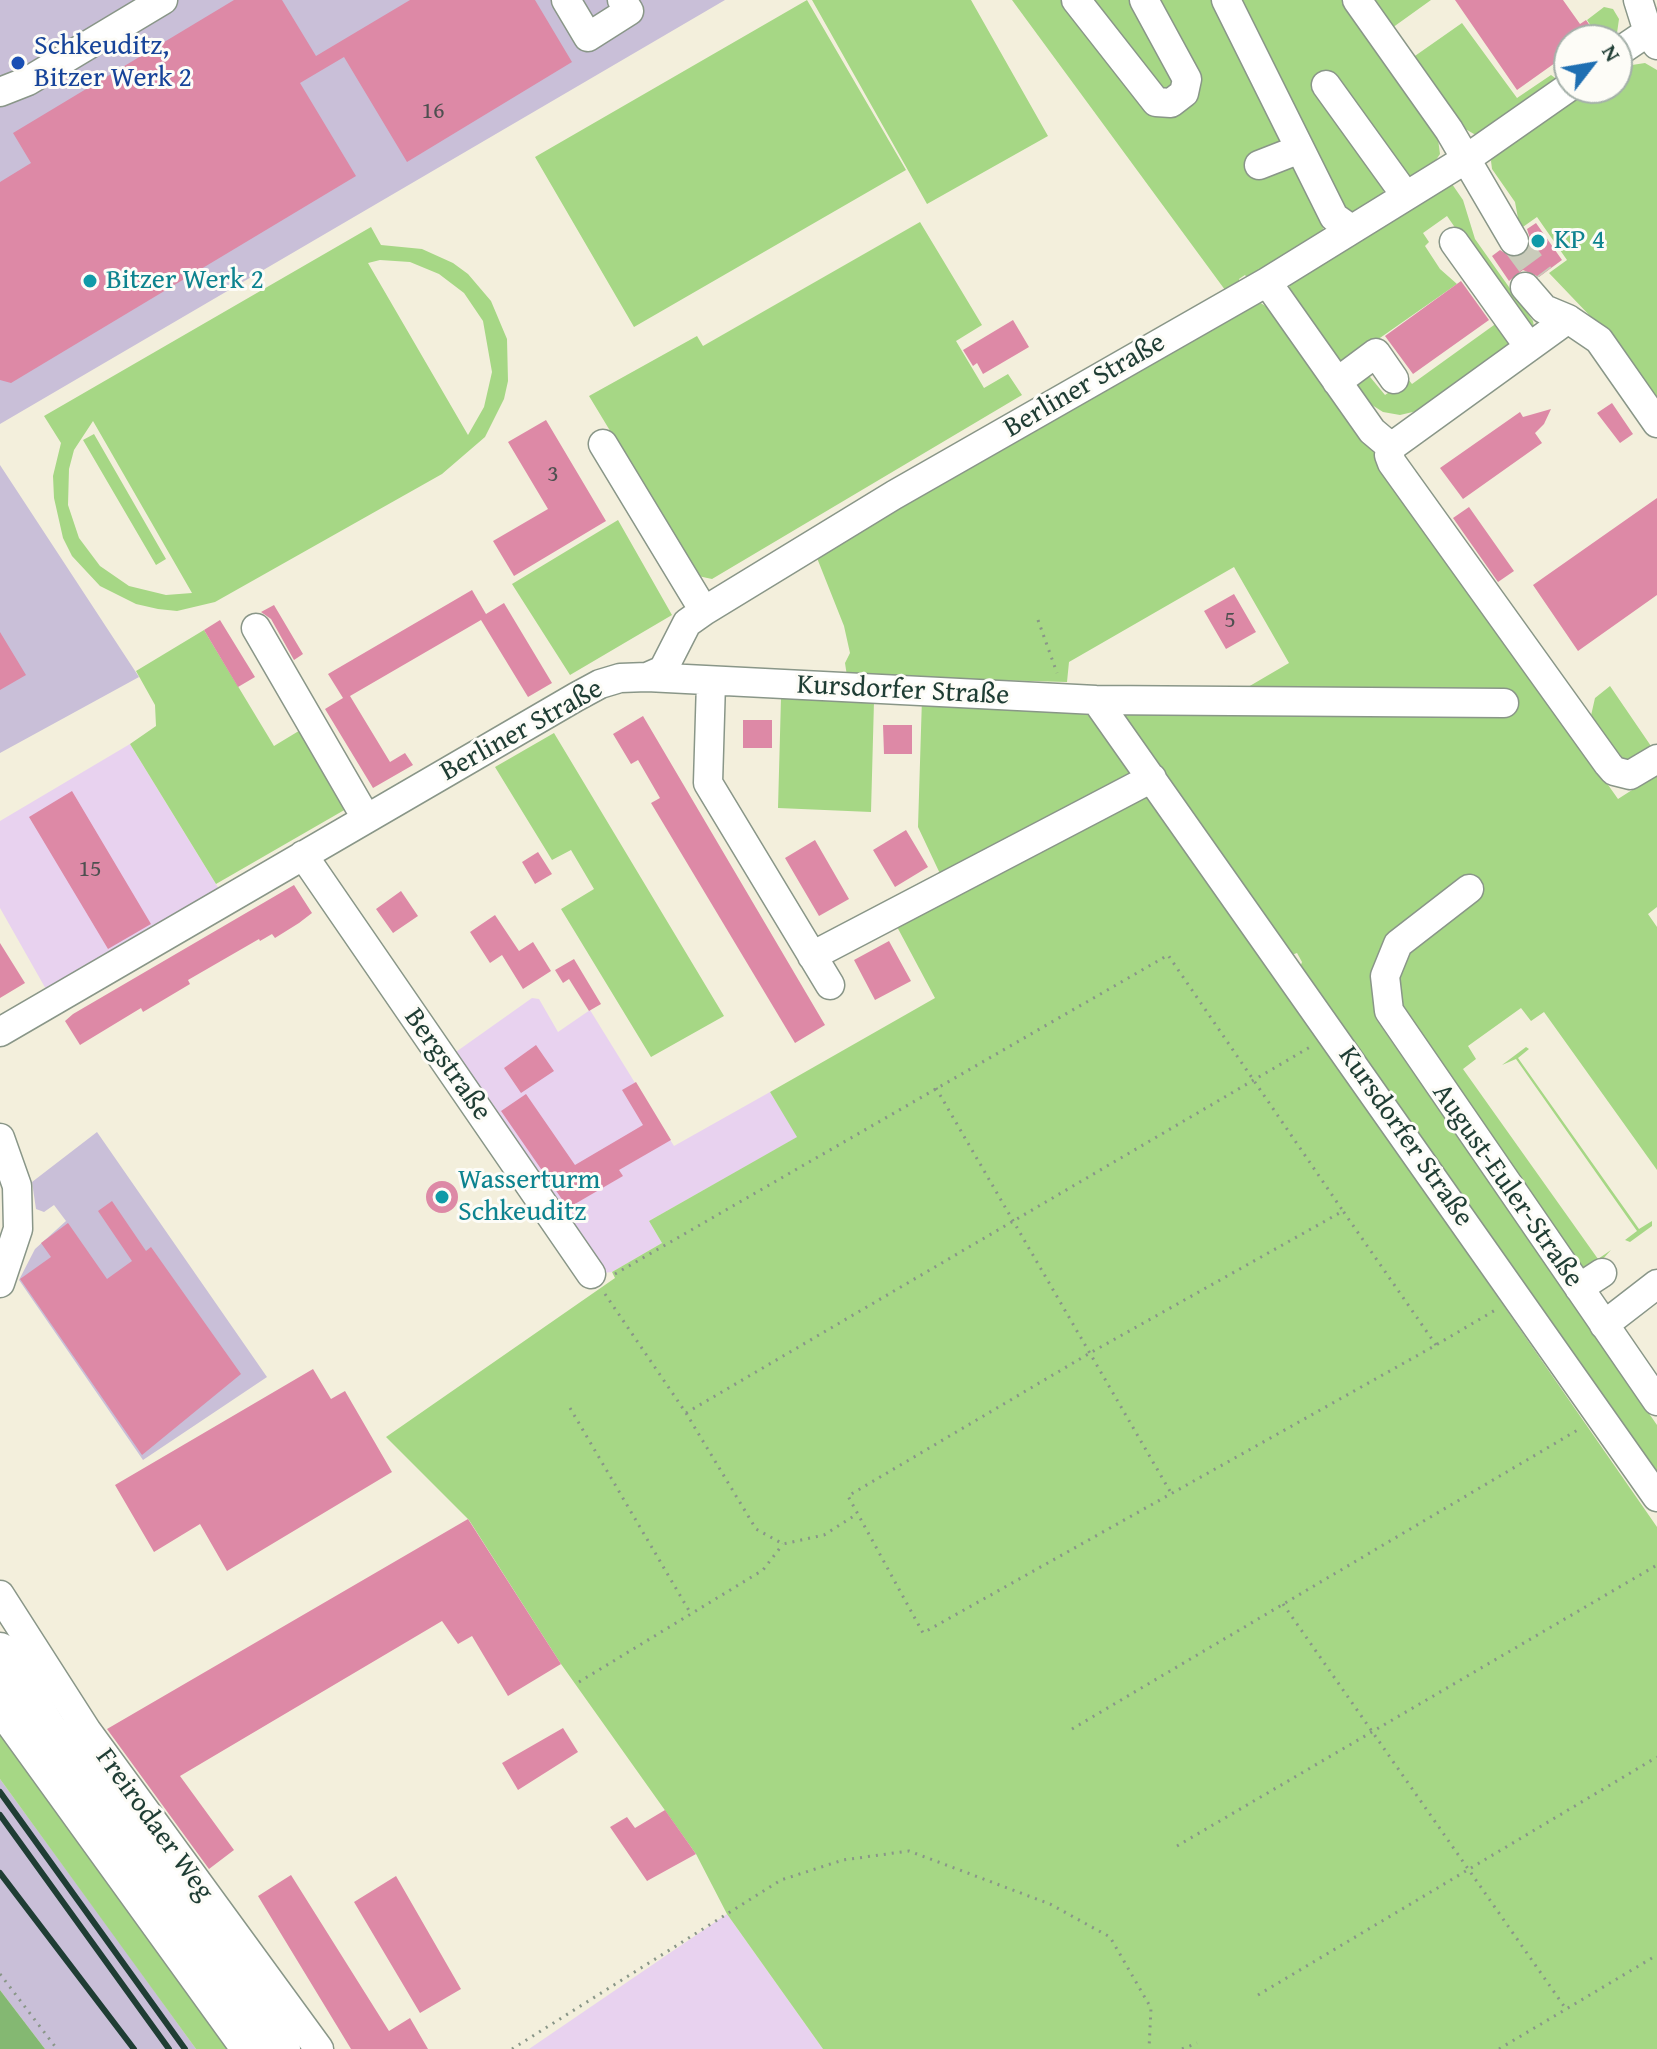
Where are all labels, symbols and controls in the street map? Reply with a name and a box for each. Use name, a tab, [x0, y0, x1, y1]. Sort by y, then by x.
north arrow	[1553, 24, 1633, 104]
place label: Schkeuditz, Bitzer Werk 2	[34, 30, 192, 96]
text: N	[1594, 38, 1629, 67]
marker: Schkeuditz, Bitzer Werk 2	[9, 54, 27, 72]
house number: 16	[421, 98, 445, 126]
place label: KP 4	[1554, 224, 1605, 258]
marker: KP 4	[1529, 232, 1547, 250]
place label: Bitzer Werk 2	[106, 264, 264, 298]
marker: Bitzer Werk 2	[81, 272, 99, 290]
street label: Berliner Straße	[998, 326, 1172, 446]
house number: 3	[547, 461, 559, 489]
house number: 5	[1224, 607, 1236, 635]
street label: Kursdorfer Straße	[796, 669, 1010, 713]
street label: Berliner Straße	[435, 673, 609, 789]
house number: 15	[78, 856, 102, 884]
street label: Bergstraße	[396, 1002, 498, 1128]
street label: Kursdorfer Straße	[1330, 1040, 1480, 1234]
street label: August-Euler-Straße	[1424, 1078, 1590, 1294]
place label: Wasserturm Schkeuditz	[458, 1164, 600, 1230]
marker: Wasserturm Schkeuditz	[433, 1188, 451, 1206]
street label: Freirodaer Weg	[88, 1742, 220, 1908]

